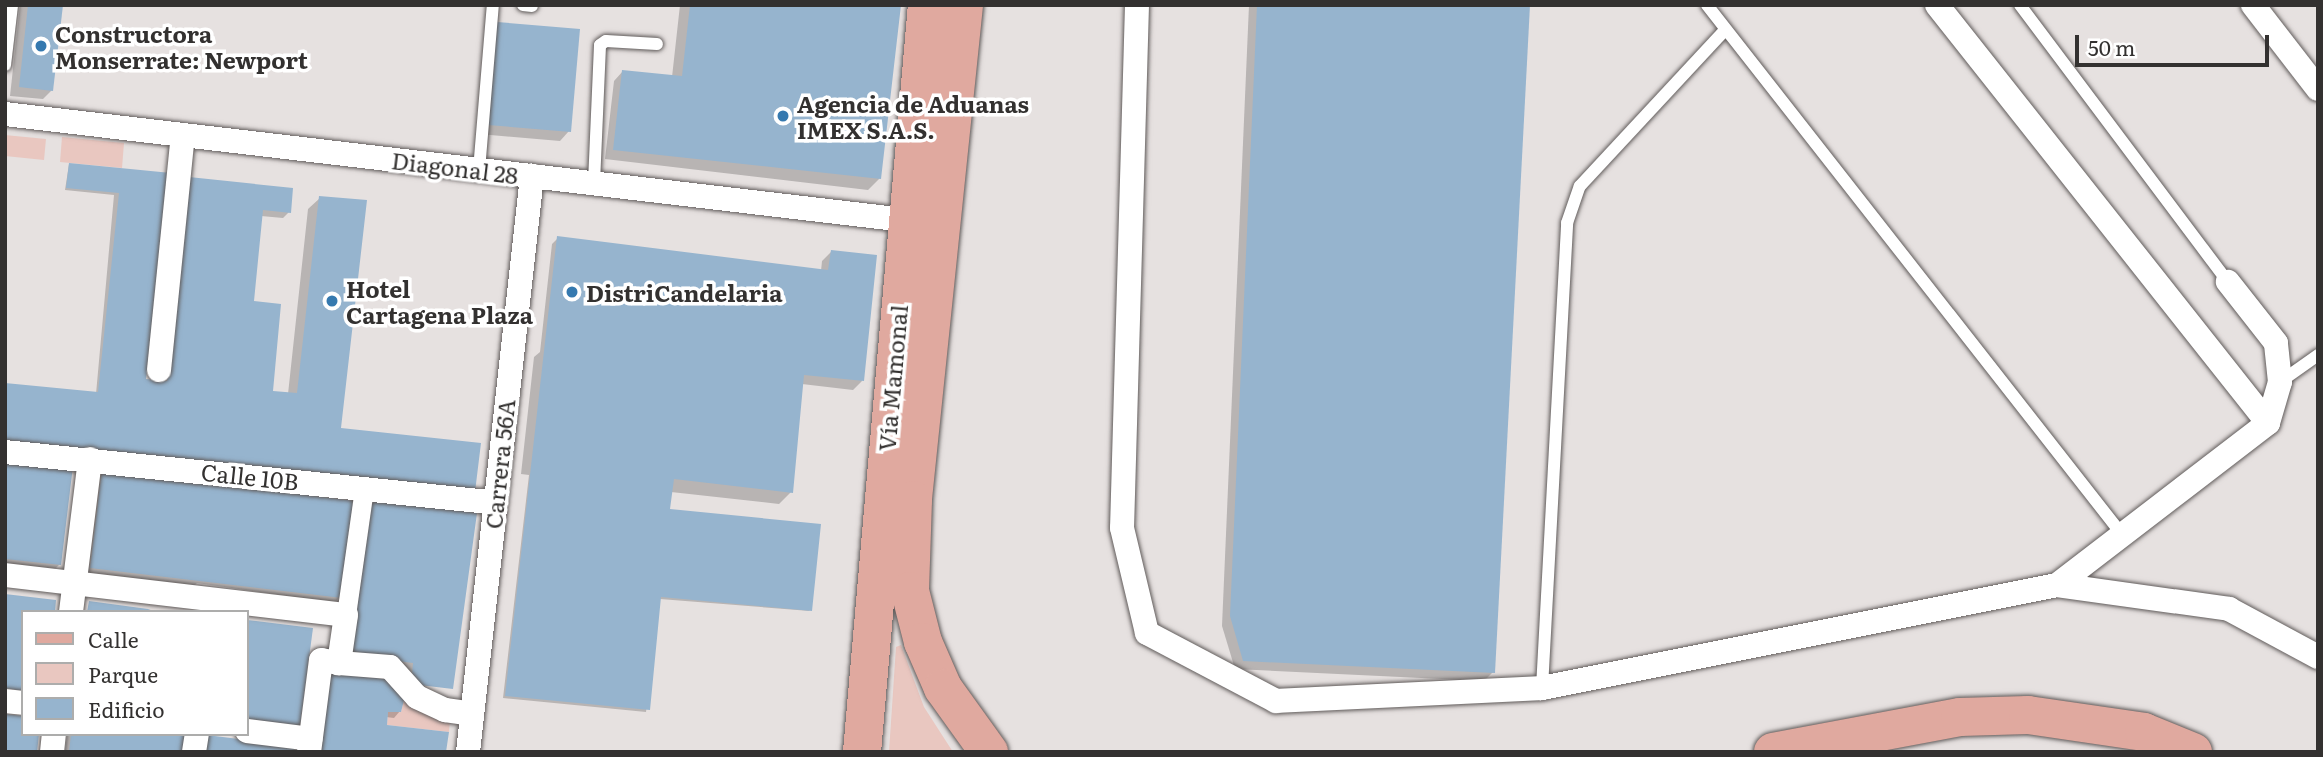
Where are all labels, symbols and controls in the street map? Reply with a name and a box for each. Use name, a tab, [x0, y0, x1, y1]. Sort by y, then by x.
place label: Constructora Monserrate: Newport	[55, 19, 308, 73]
scale bar	[2078, 21, 2272, 65]
text: 50 m	[2088, 31, 2135, 62]
marker: Constructora Monserrate: Newport	[33, 38, 49, 54]
place label: Agencia de Aduanas IMEX S.A.S.	[797, 89, 1029, 143]
marker: Agencia de Aduanas IMEX S.A.S.	[775, 108, 791, 124]
street label: Diagonal 28	[390, 146, 520, 188]
place label: Hotel Cartagena Plaza	[346, 274, 533, 328]
place label: DistriCandelaria	[586, 278, 783, 306]
marker: DistriCandelaria	[564, 284, 580, 300]
marker: Hotel Cartagena Plaza	[324, 293, 340, 309]
street label: Vía Mamonal	[872, 304, 912, 452]
street label: Carrera 56A	[478, 398, 520, 530]
street label: Calle 10B	[200, 457, 300, 495]
legend	[21, 610, 248, 736]
text: Calle	[88, 623, 139, 654]
text: Parque	[88, 658, 158, 689]
text: Edificio	[88, 693, 164, 724]

